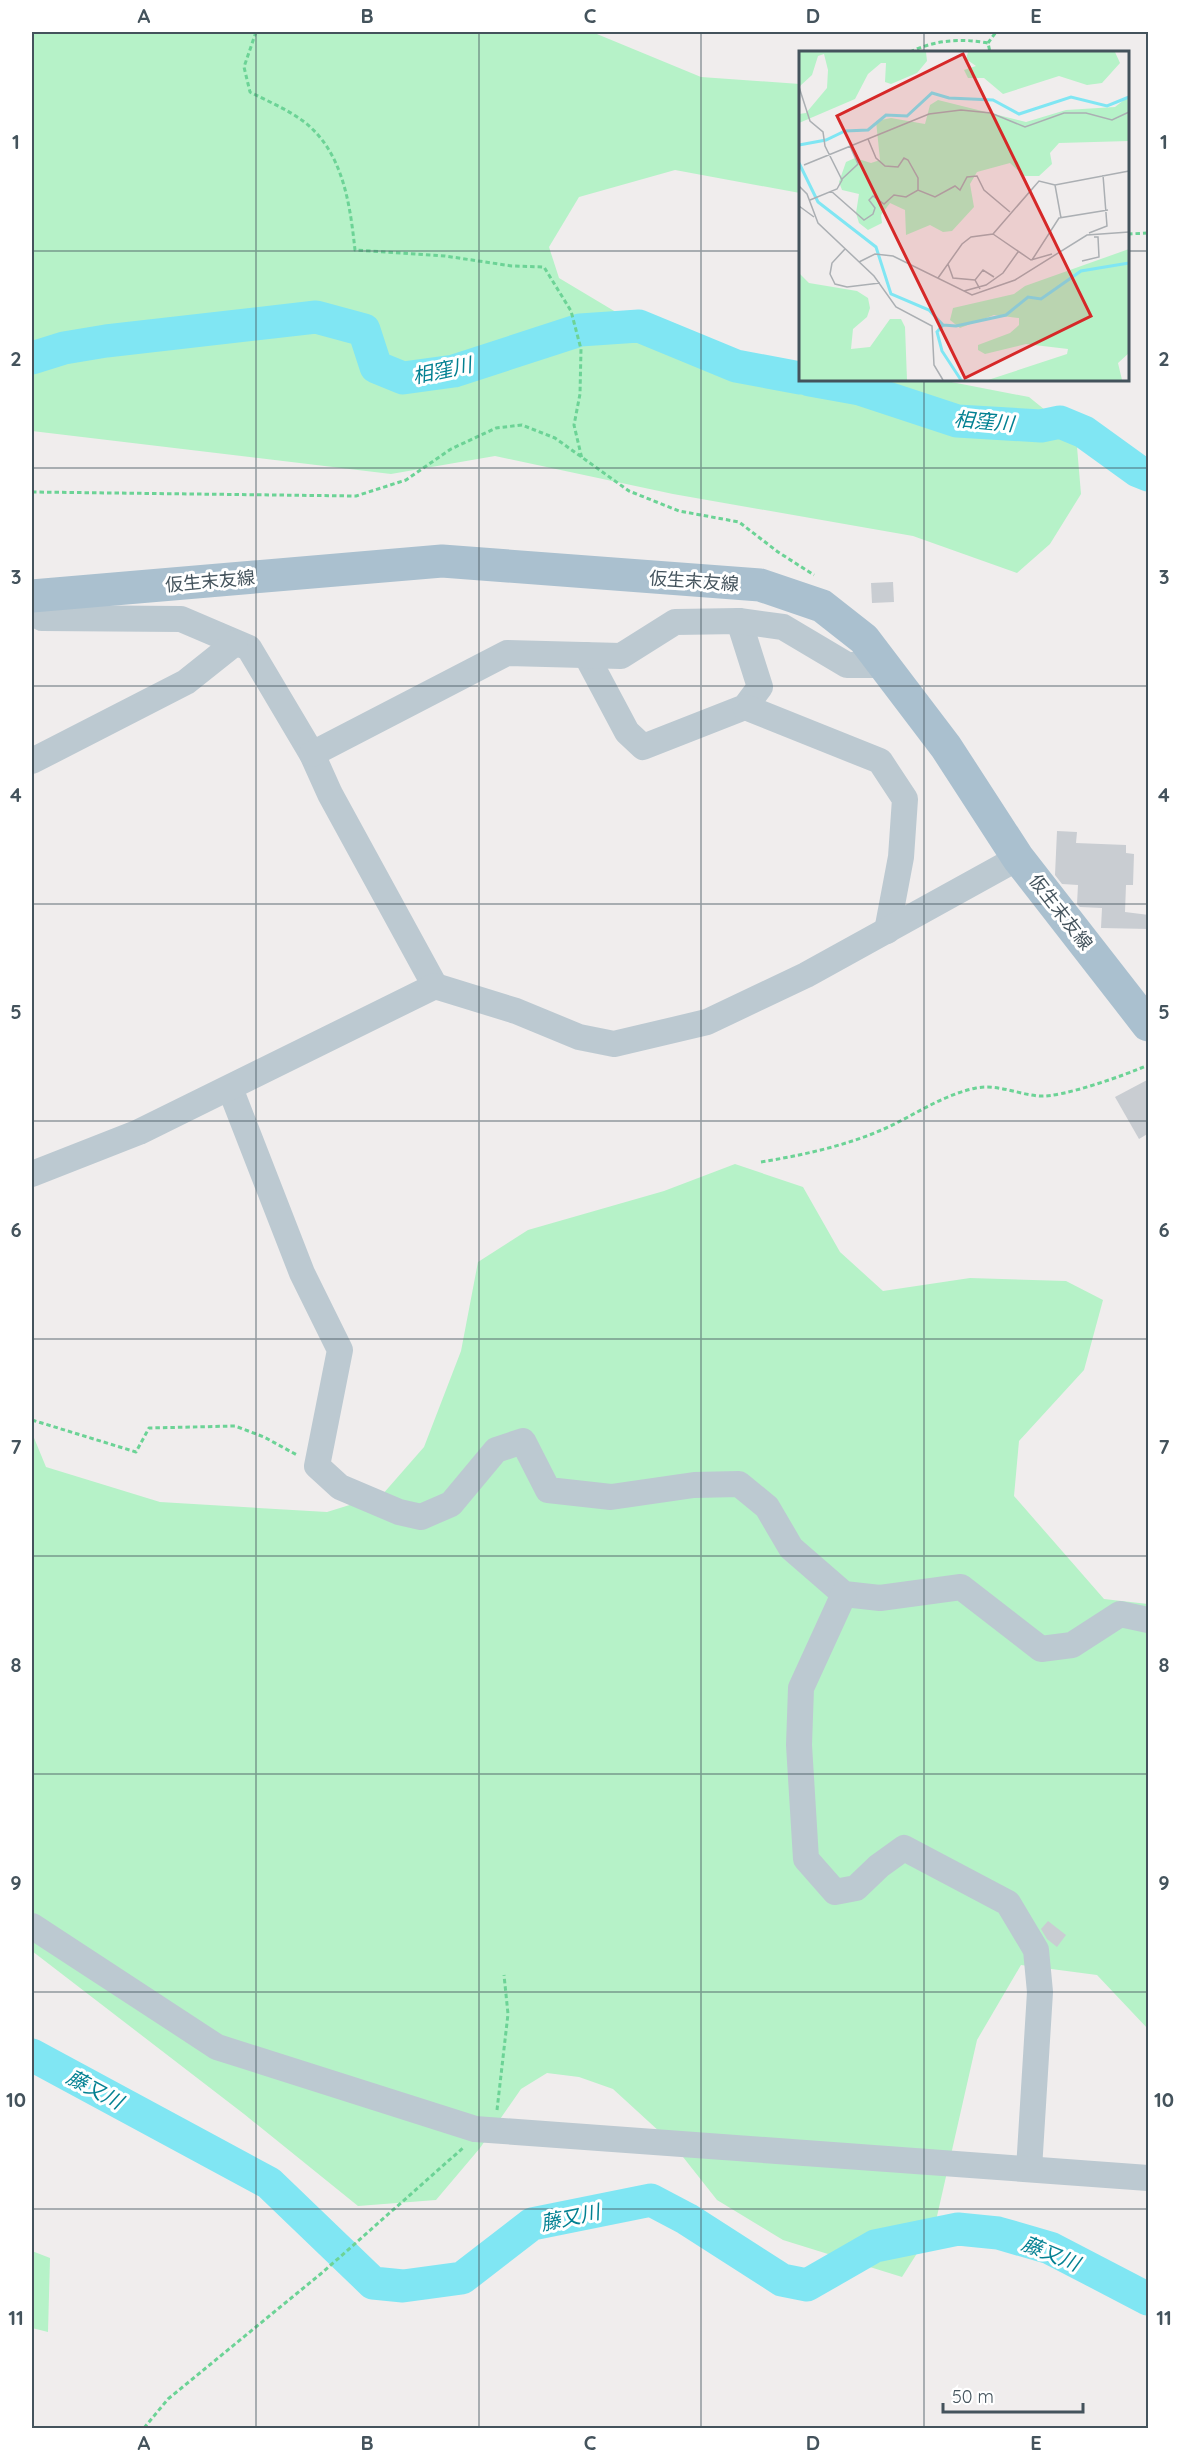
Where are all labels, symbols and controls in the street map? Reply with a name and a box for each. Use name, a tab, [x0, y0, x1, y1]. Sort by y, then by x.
text: A	[138, 3, 151, 28]
text: B	[360, 3, 374, 28]
text: C	[584, 3, 597, 28]
text: D	[806, 3, 820, 28]
text: E	[1030, 3, 1042, 28]
inset map	[799, 51, 1129, 381]
text: 1	[12, 129, 20, 154]
text: 1	[1160, 129, 1168, 154]
text: 2	[10, 346, 22, 371]
text: 2	[1158, 346, 1170, 371]
water label: 相窪川	[410, 351, 476, 388]
water label: 相窪川	[953, 406, 1017, 436]
text: 3	[11, 564, 21, 589]
text: 3	[1159, 564, 1169, 589]
street label: 仮生末友線	[164, 566, 256, 596]
street label: 仮生末友線	[648, 566, 740, 596]
text: 4	[10, 782, 22, 807]
text: 4	[1158, 782, 1170, 807]
street label: 仮生末友線	[1024, 869, 1098, 955]
text: 5	[10, 999, 22, 1024]
text: 5	[1158, 999, 1170, 1024]
text: 6	[10, 1217, 22, 1242]
text: 6	[1158, 1217, 1170, 1242]
text: 7	[11, 1434, 22, 1459]
text: 7	[1159, 1434, 1170, 1459]
text: 8	[11, 1652, 22, 1677]
text: 8	[1159, 1652, 1170, 1677]
text: 9	[10, 1870, 22, 1895]
text: 9	[1158, 1870, 1170, 1895]
water label: 藤又川	[63, 2064, 129, 2115]
text: 10	[6, 2087, 26, 2112]
text: 10	[1154, 2087, 1174, 2112]
water label: 藤又川	[538, 2198, 604, 2235]
water label: 藤又川	[1019, 2230, 1085, 2277]
text: 11	[8, 2305, 24, 2330]
text: 11	[1156, 2305, 1172, 2330]
scale bar	[943, 2376, 1082, 2414]
text: 50 m	[952, 2385, 994, 2408]
text: A	[138, 2430, 151, 2455]
text: B	[360, 2430, 374, 2455]
text: C	[584, 2430, 597, 2455]
text: D	[806, 2430, 820, 2455]
text: E	[1030, 2430, 1042, 2455]

